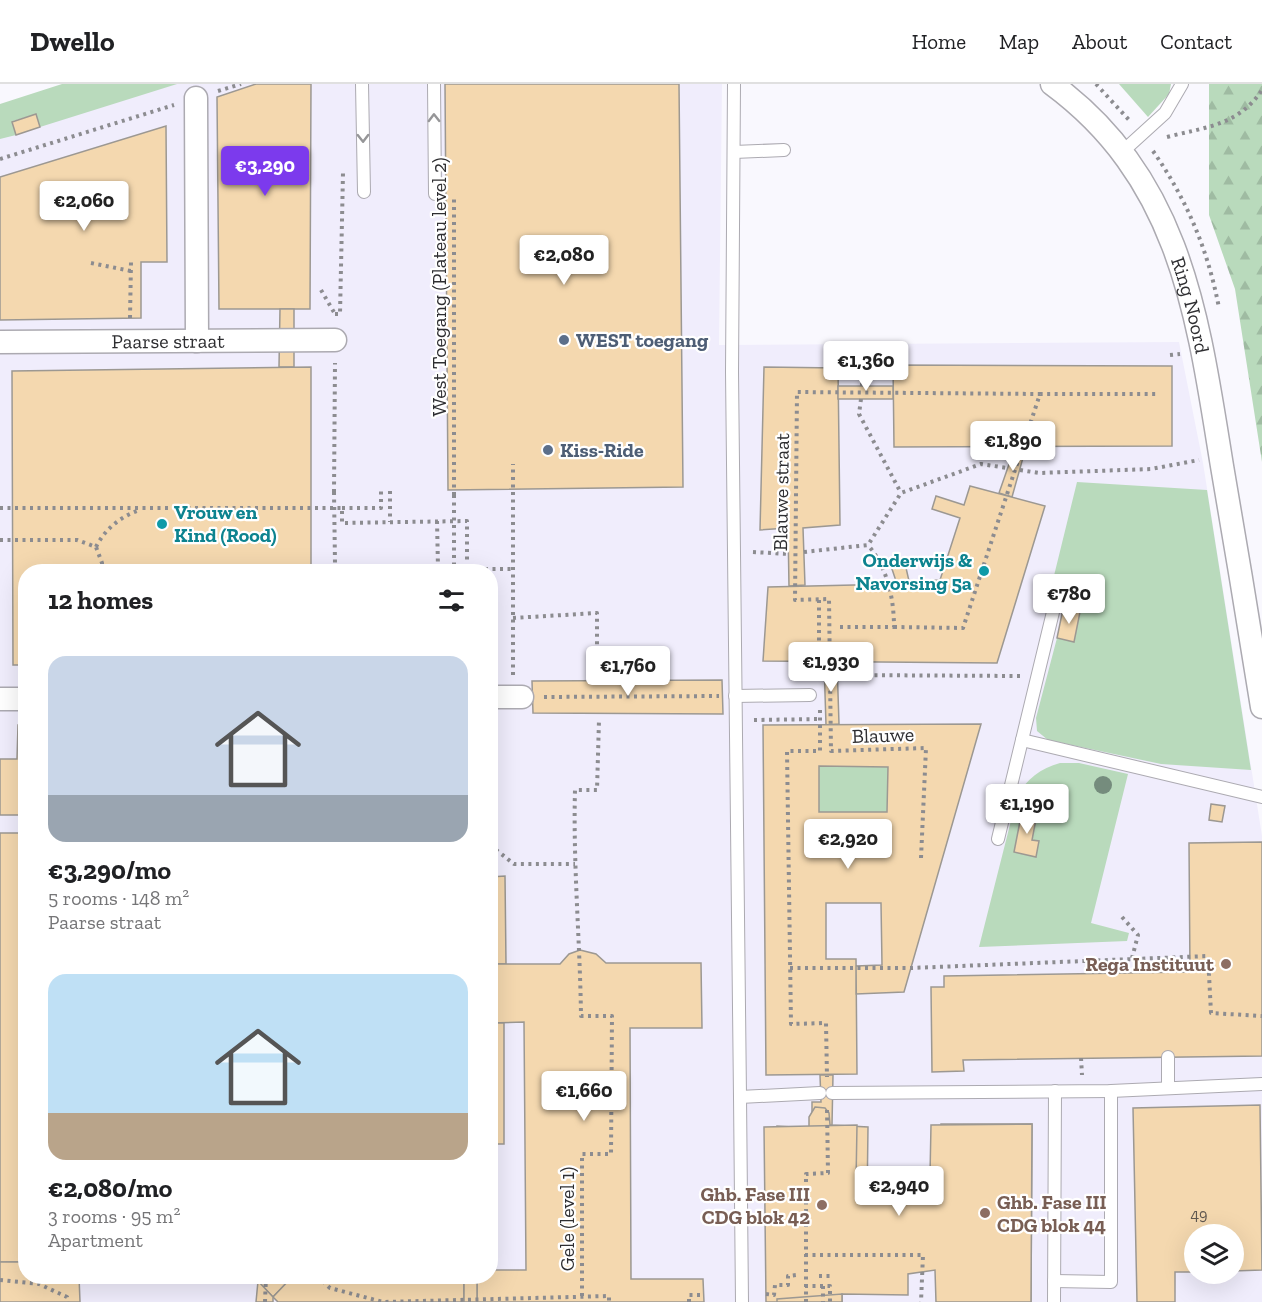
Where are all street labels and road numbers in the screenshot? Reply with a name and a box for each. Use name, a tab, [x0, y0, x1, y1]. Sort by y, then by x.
street label: West Toegang (Plateau level 2)	[427, 158, 451, 416]
street label: Ring Noord	[1166, 254, 1215, 356]
street label: Paarse straat	[111, 329, 225, 353]
street label: Blauwe straat	[768, 432, 794, 551]
street label: Blauwe	[851, 722, 915, 748]
street label: Gele (level 1)	[555, 1167, 579, 1271]

